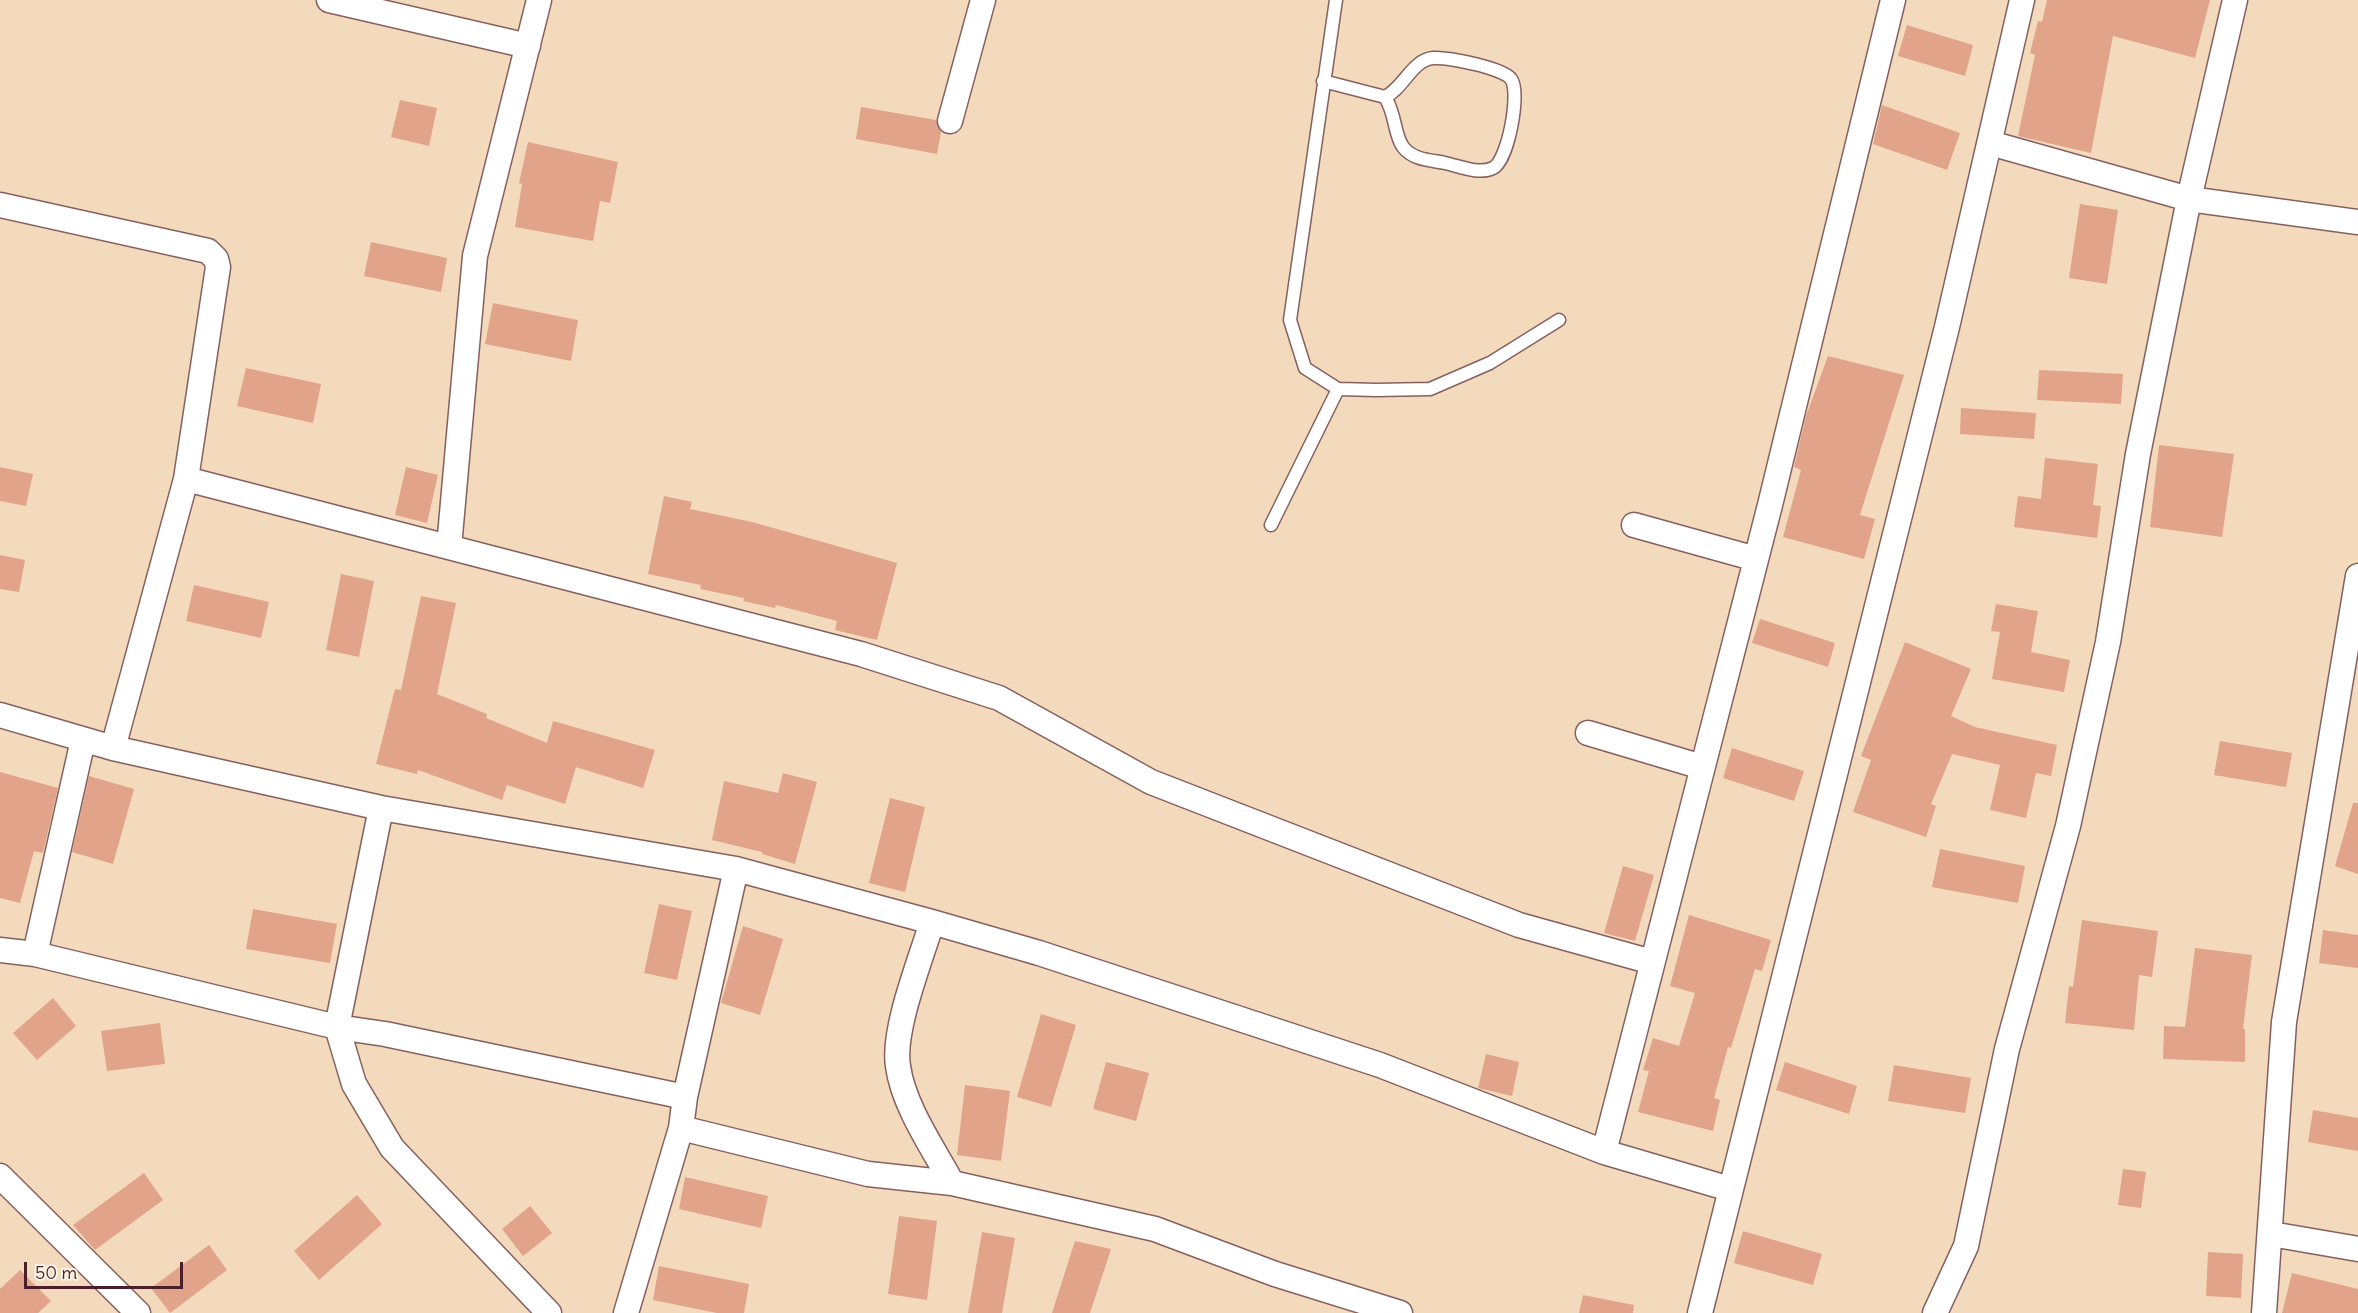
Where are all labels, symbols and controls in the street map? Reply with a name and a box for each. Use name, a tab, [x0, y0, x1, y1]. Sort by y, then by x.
scale bar	[27, 1250, 186, 1288]
text: 50 m	[35, 1261, 77, 1284]

